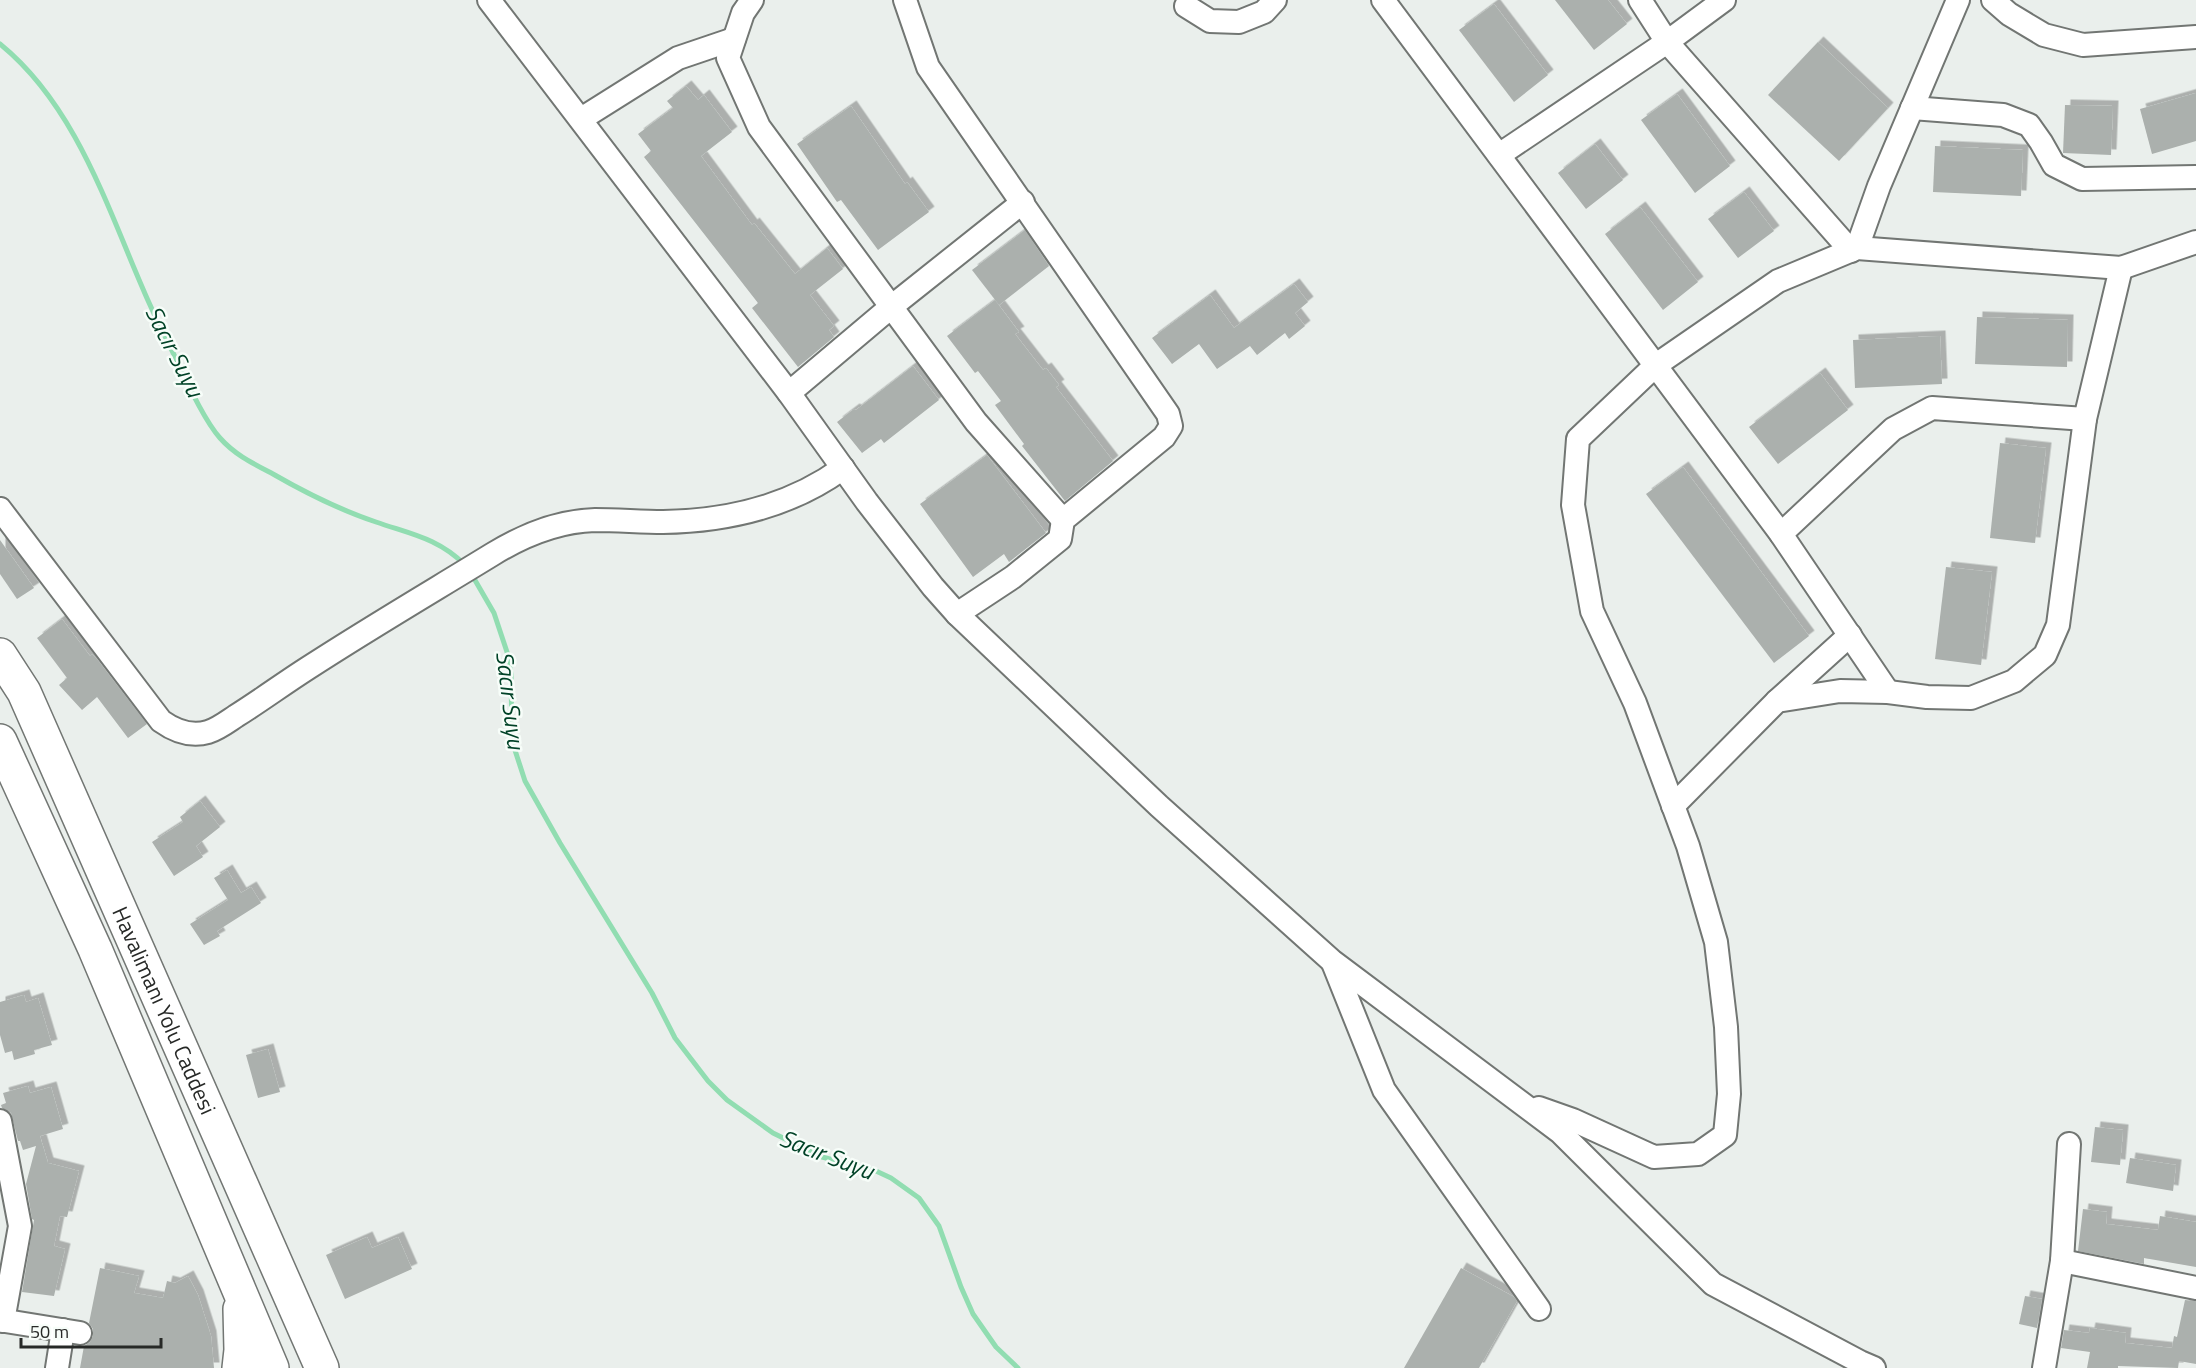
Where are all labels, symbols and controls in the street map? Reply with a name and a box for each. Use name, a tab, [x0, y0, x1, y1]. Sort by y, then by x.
water label: Sacır Suyu	[137, 299, 214, 405]
water label: Sacır Suyu	[487, 649, 535, 753]
street label: Havalimanı Yolu Caddesi	[104, 901, 225, 1120]
water label: Sacır Suyu	[775, 1120, 881, 1189]
scale bar	[21, 1311, 160, 1349]
text: 50 m	[30, 1318, 69, 1345]

